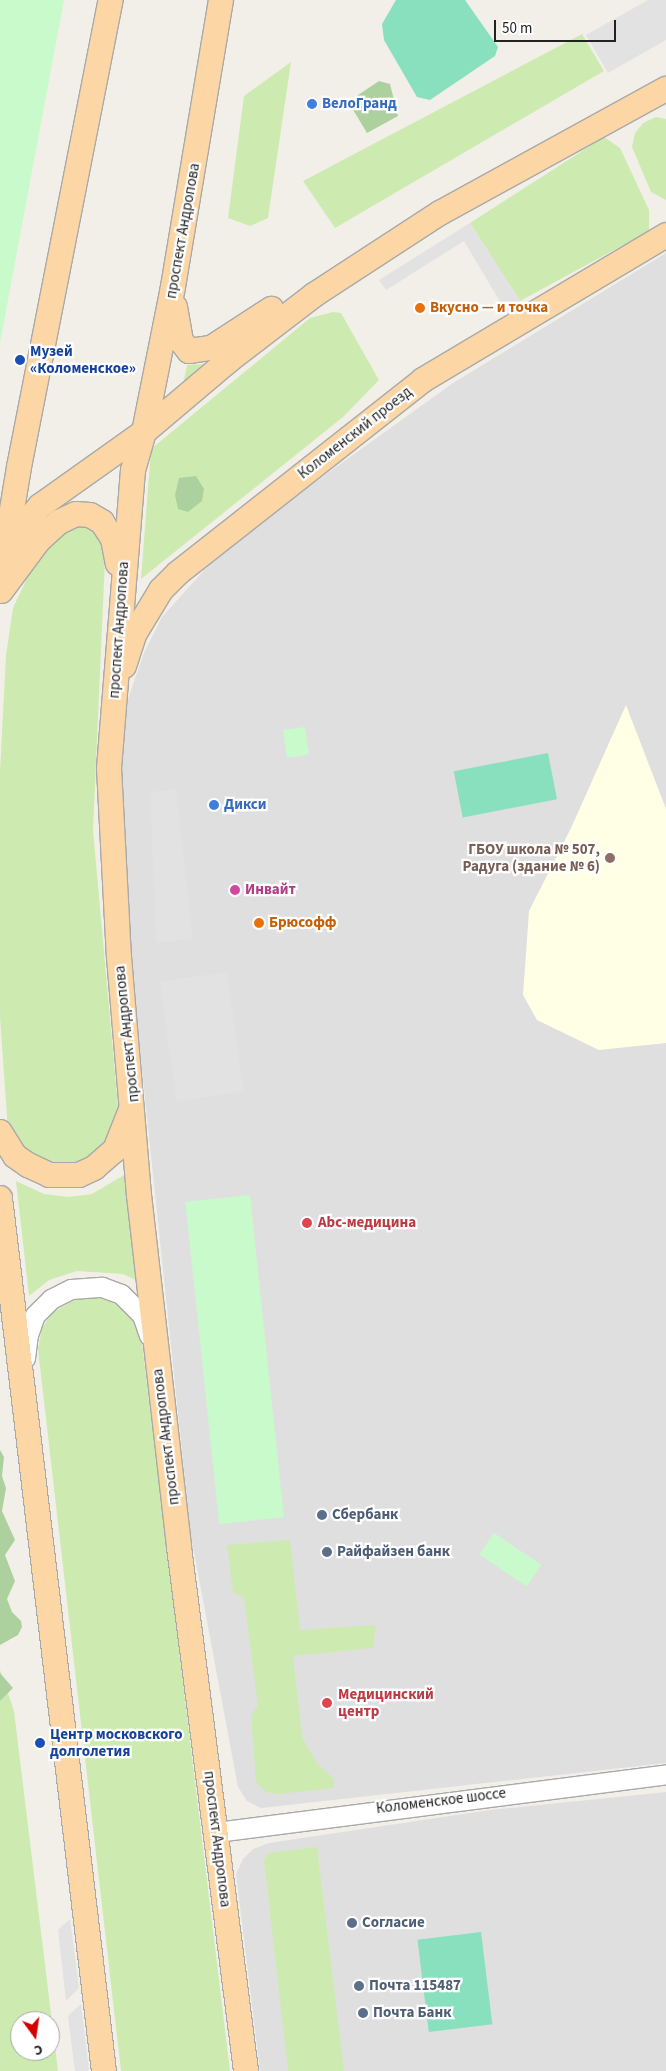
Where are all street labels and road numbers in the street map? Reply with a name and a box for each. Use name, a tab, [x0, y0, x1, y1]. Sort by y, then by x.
street label: проспект Андропова	[162, 162, 204, 300]
street label: Коломенский проезд	[295, 383, 415, 483]
street label: проспект Андропова	[105, 561, 133, 699]
street label: проспект Андропова	[111, 965, 143, 1103]
street label: проспект Андропова	[149, 1368, 183, 1506]
street label: проспект Андропова	[200, 1770, 234, 1908]
street label: Коломенское шоссе	[375, 1784, 507, 1818]

